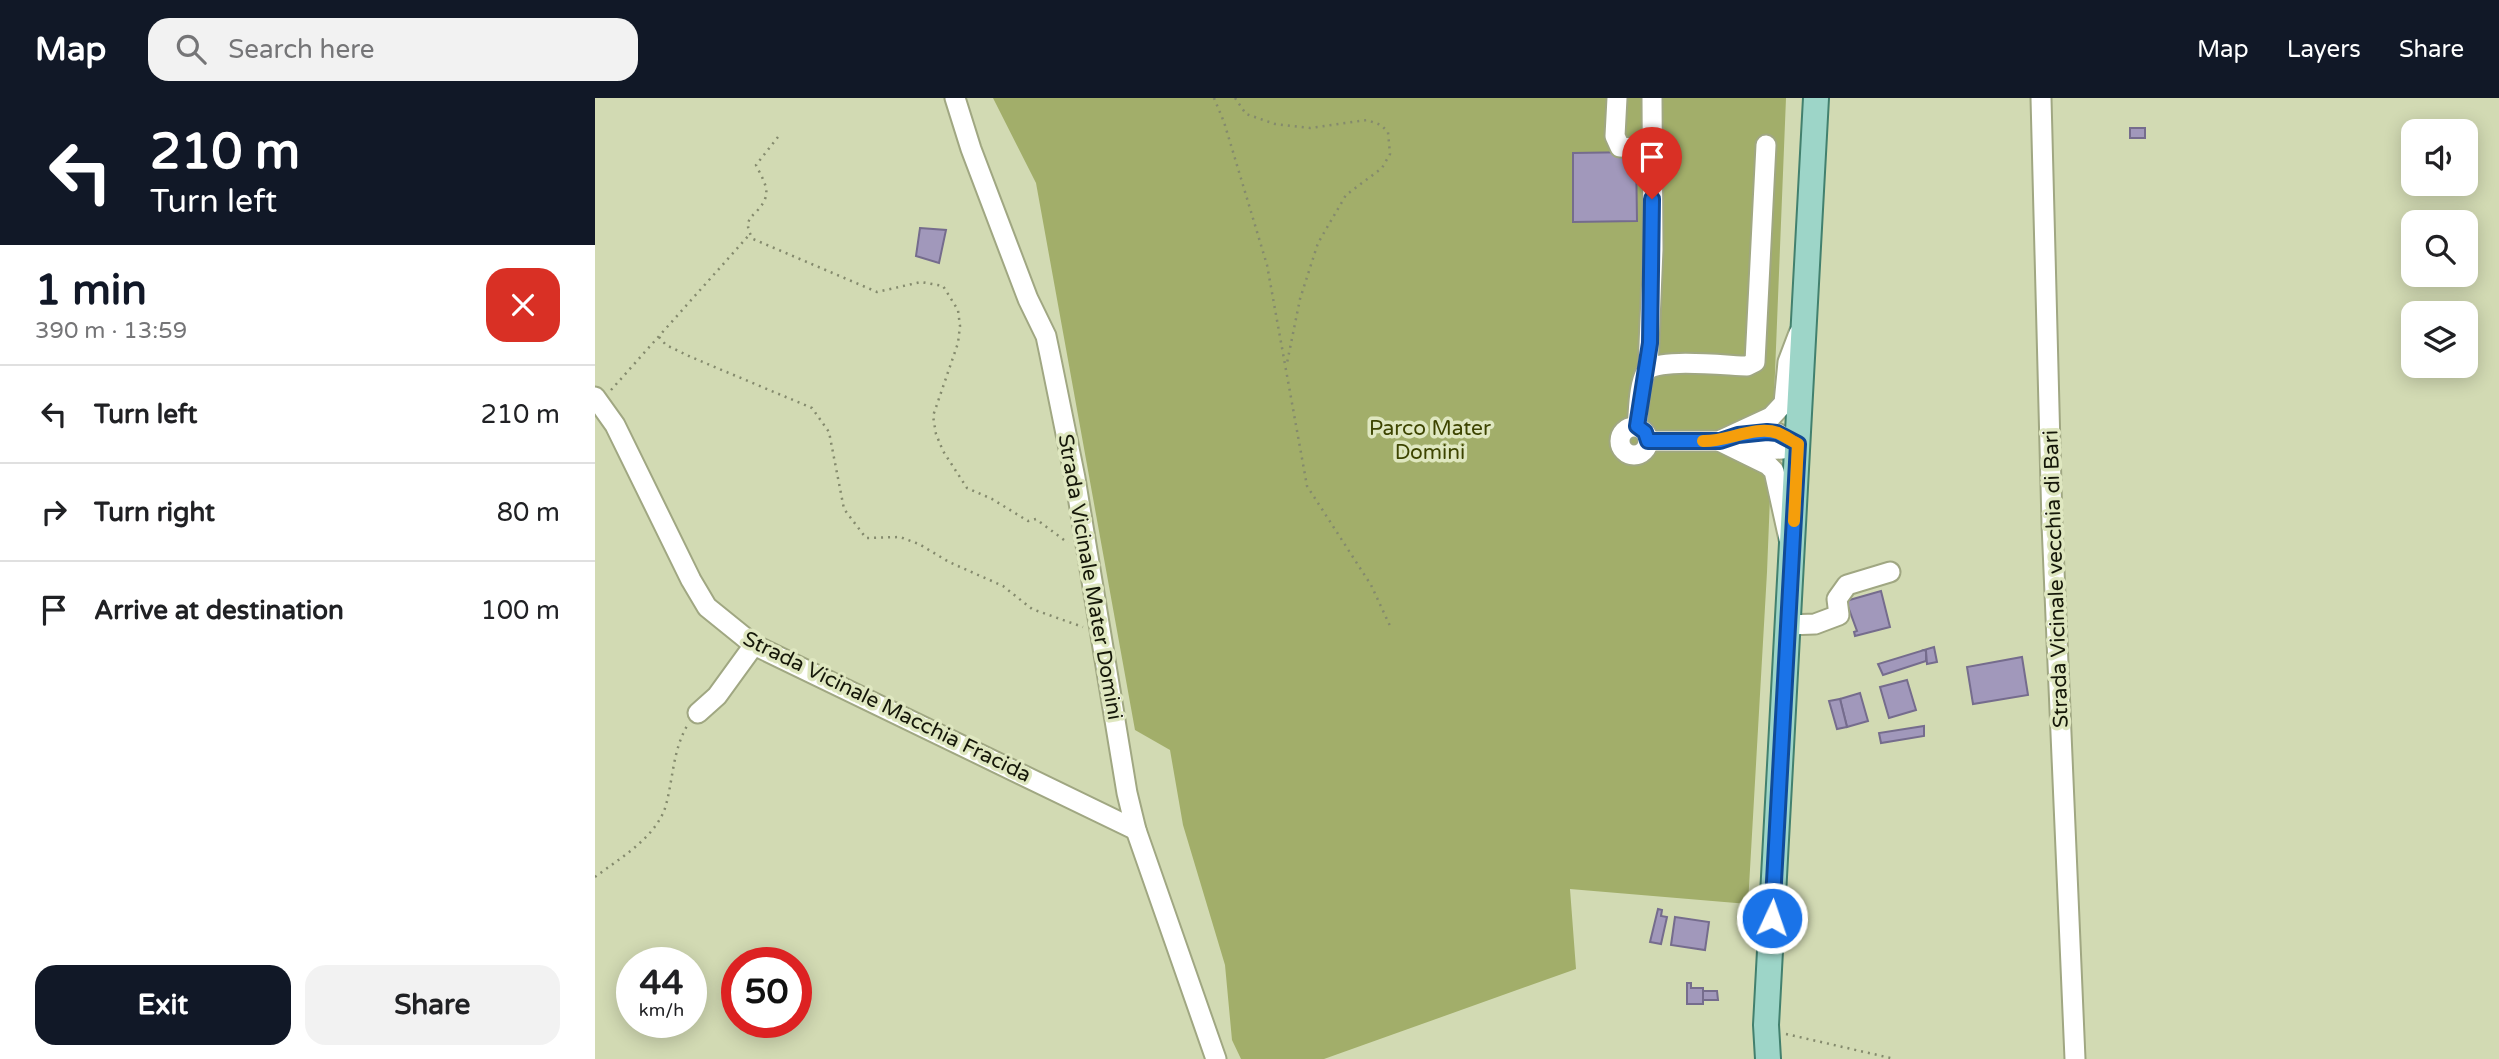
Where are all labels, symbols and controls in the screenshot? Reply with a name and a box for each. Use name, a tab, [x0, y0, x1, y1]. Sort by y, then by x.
search box	[148, 18, 638, 81]
text: Map	[35, 30, 106, 69]
icon: search	[172, 30, 210, 68]
text: Search here	[228, 34, 374, 65]
text: Map	[2197, 35, 2249, 64]
text: Layers	[2287, 35, 2361, 64]
text: Share	[2399, 35, 2464, 64]
map controls	[2401, 119, 2478, 378]
button: sound	[2401, 119, 2478, 196]
text: 210 m	[150, 123, 300, 182]
icon: left	[35, 126, 126, 217]
pin	[1622, 127, 1682, 199]
icon: arrive	[1633, 138, 1671, 176]
text: Turn left	[150, 183, 277, 221]
button: search	[2401, 210, 2478, 287]
text: 1 min	[35, 265, 147, 316]
button: close	[486, 268, 560, 342]
button: layers	[2401, 301, 2478, 378]
text: 390 m · 13:59	[35, 317, 187, 345]
icon: left	[35, 395, 73, 433]
text: Turn left	[94, 399, 197, 430]
text: 210 m	[480, 399, 560, 430]
park label: Parco Mater Domini	[1369, 416, 1491, 465]
street label: Strada Vicinale vecchia di Bari	[2038, 430, 2074, 728]
street label: Strada Vicinale Mater Domini	[1053, 432, 1127, 722]
icon: right	[35, 493, 73, 531]
text: Turn right	[94, 497, 215, 528]
text: 80 m	[497, 497, 560, 528]
icon: arrive	[35, 591, 73, 629]
text: Arrive at destination	[94, 595, 344, 626]
text: 100 m	[480, 595, 560, 626]
street label: Strada Vicinale Macchia Fracida	[739, 626, 1035, 788]
position arrow	[1735, 881, 1809, 955]
speed limit sign: 50	[721, 947, 812, 1038]
text: 44	[640, 962, 683, 1004]
button: Exit	[35, 965, 291, 1045]
button: Share	[305, 965, 560, 1045]
text: km/h	[639, 999, 684, 1021]

